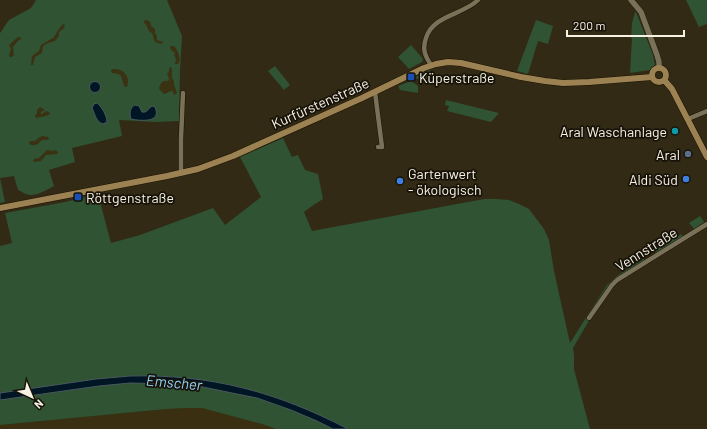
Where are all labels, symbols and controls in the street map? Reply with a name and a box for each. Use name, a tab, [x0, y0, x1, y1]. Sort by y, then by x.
scale bar	[567, 12, 684, 38]
text: 200 m	[573, 18, 605, 32]
place label: Küperstraße	[419, 69, 495, 86]
marker: Küperstraße	[406, 72, 416, 82]
street label: Kurfürstenstraße	[269, 74, 371, 132]
place label: Aral Waschanlage	[560, 123, 667, 140]
marker: Aral Waschanlage	[670, 126, 680, 136]
place label: Aral	[656, 146, 680, 163]
marker: Aral	[683, 149, 693, 159]
place label: Gartenwert - ökologisch	[408, 165, 482, 198]
place label: Aldi Süd	[629, 171, 678, 188]
marker: Aldi Süd	[681, 174, 691, 184]
marker: Gartenwert - ökologisch	[395, 176, 405, 186]
place label: Röttgenstraße	[86, 189, 174, 206]
marker: Röttgenstraße	[73, 192, 83, 202]
street label: Vennstraße	[612, 223, 680, 275]
water label: Emscher	[145, 371, 203, 393]
north arrow	[12, 377, 52, 417]
text: N	[32, 397, 46, 412]

